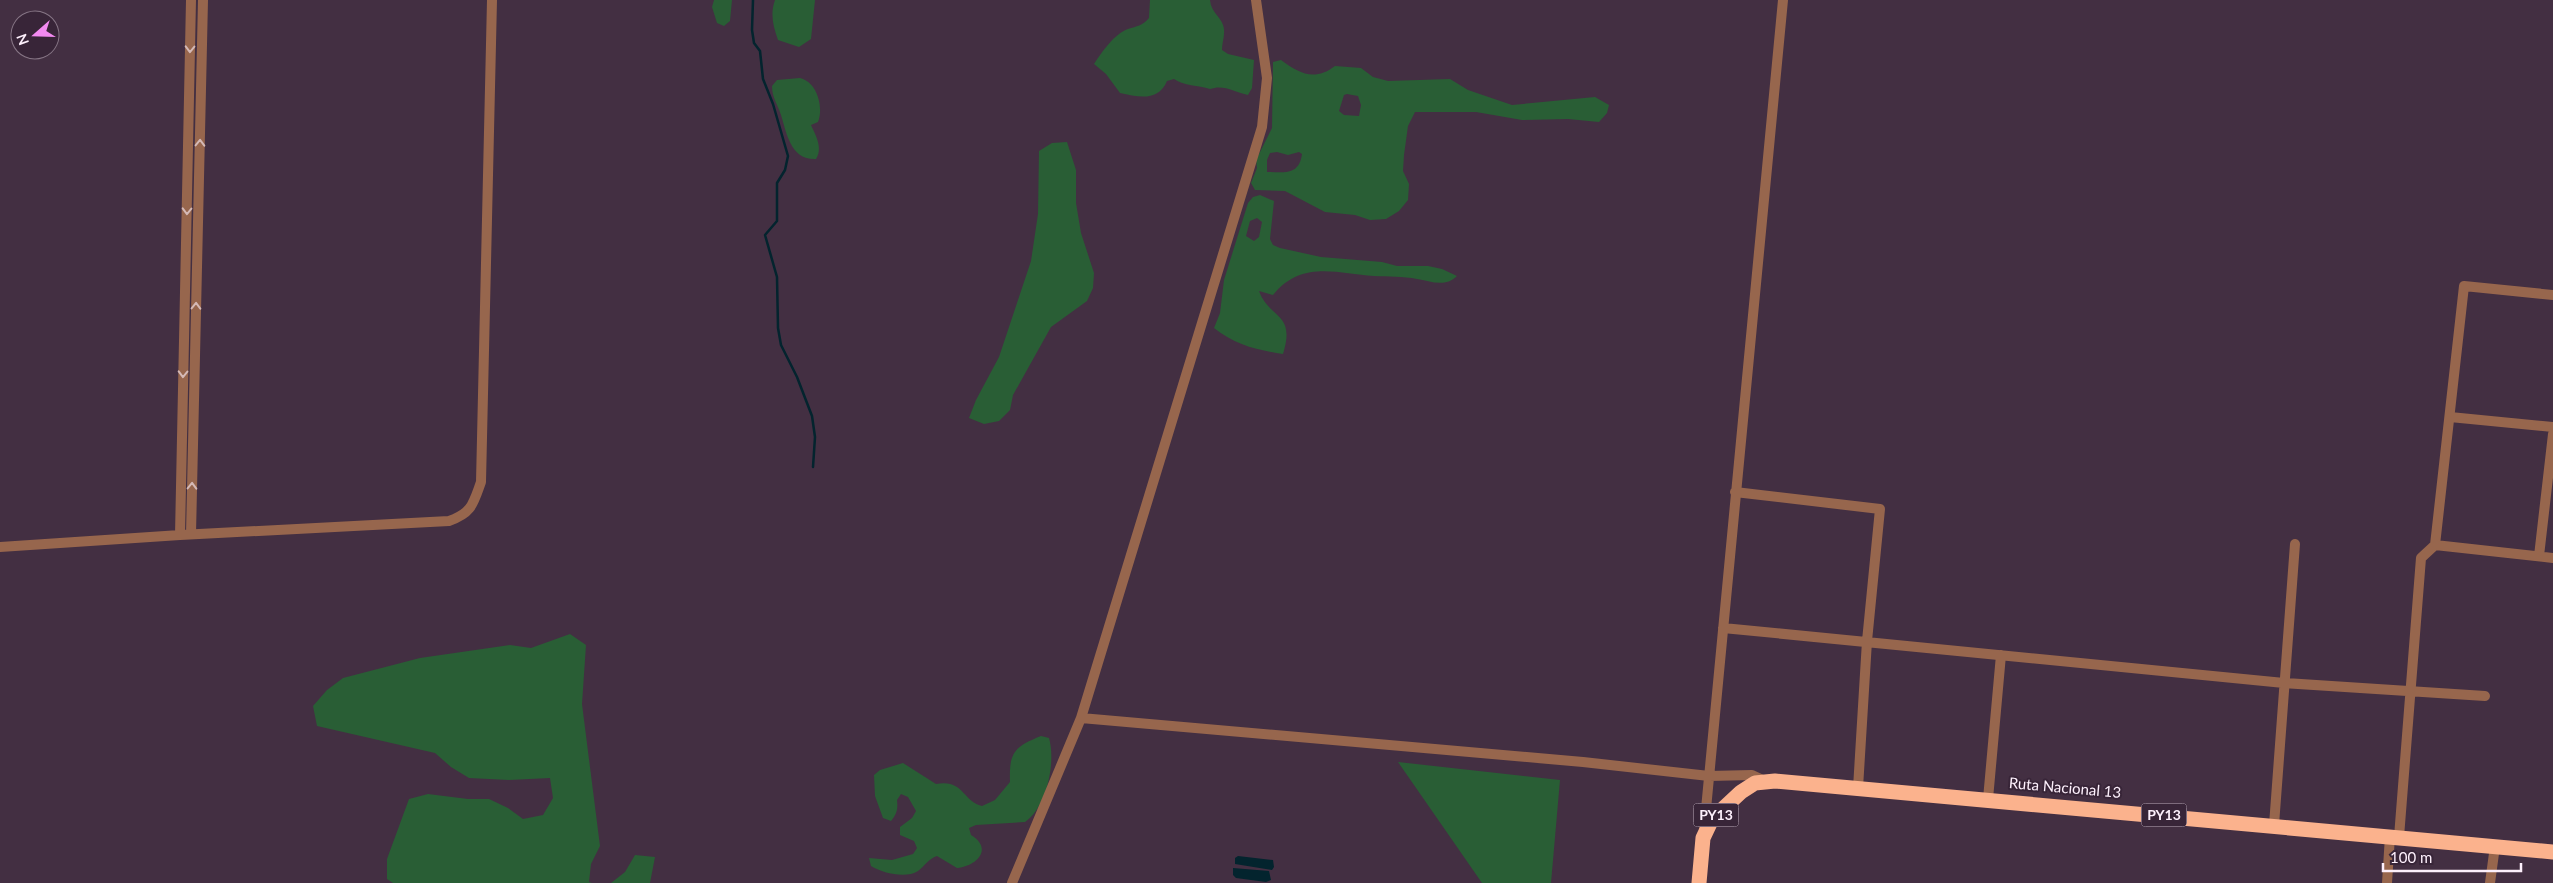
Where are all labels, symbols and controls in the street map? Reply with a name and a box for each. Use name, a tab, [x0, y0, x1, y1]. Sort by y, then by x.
north arrow	[10, 10, 60, 60]
text: N	[12, 32, 32, 48]
one-way arrow	[185, 45, 195, 53]
one-way arrow	[195, 139, 205, 146]
one-way arrow	[181, 207, 192, 215]
one-way arrow	[191, 301, 201, 309]
one-way arrow	[178, 370, 189, 378]
one-way arrow	[187, 481, 197, 489]
street label: Ruta Nacional 13	[2008, 773, 2122, 801]
road number: PY13	[1694, 804, 1738, 826]
road number: PY13	[2142, 804, 2186, 826]
scale bar	[2383, 840, 2520, 872]
text: 100 m	[2390, 848, 2432, 866]

